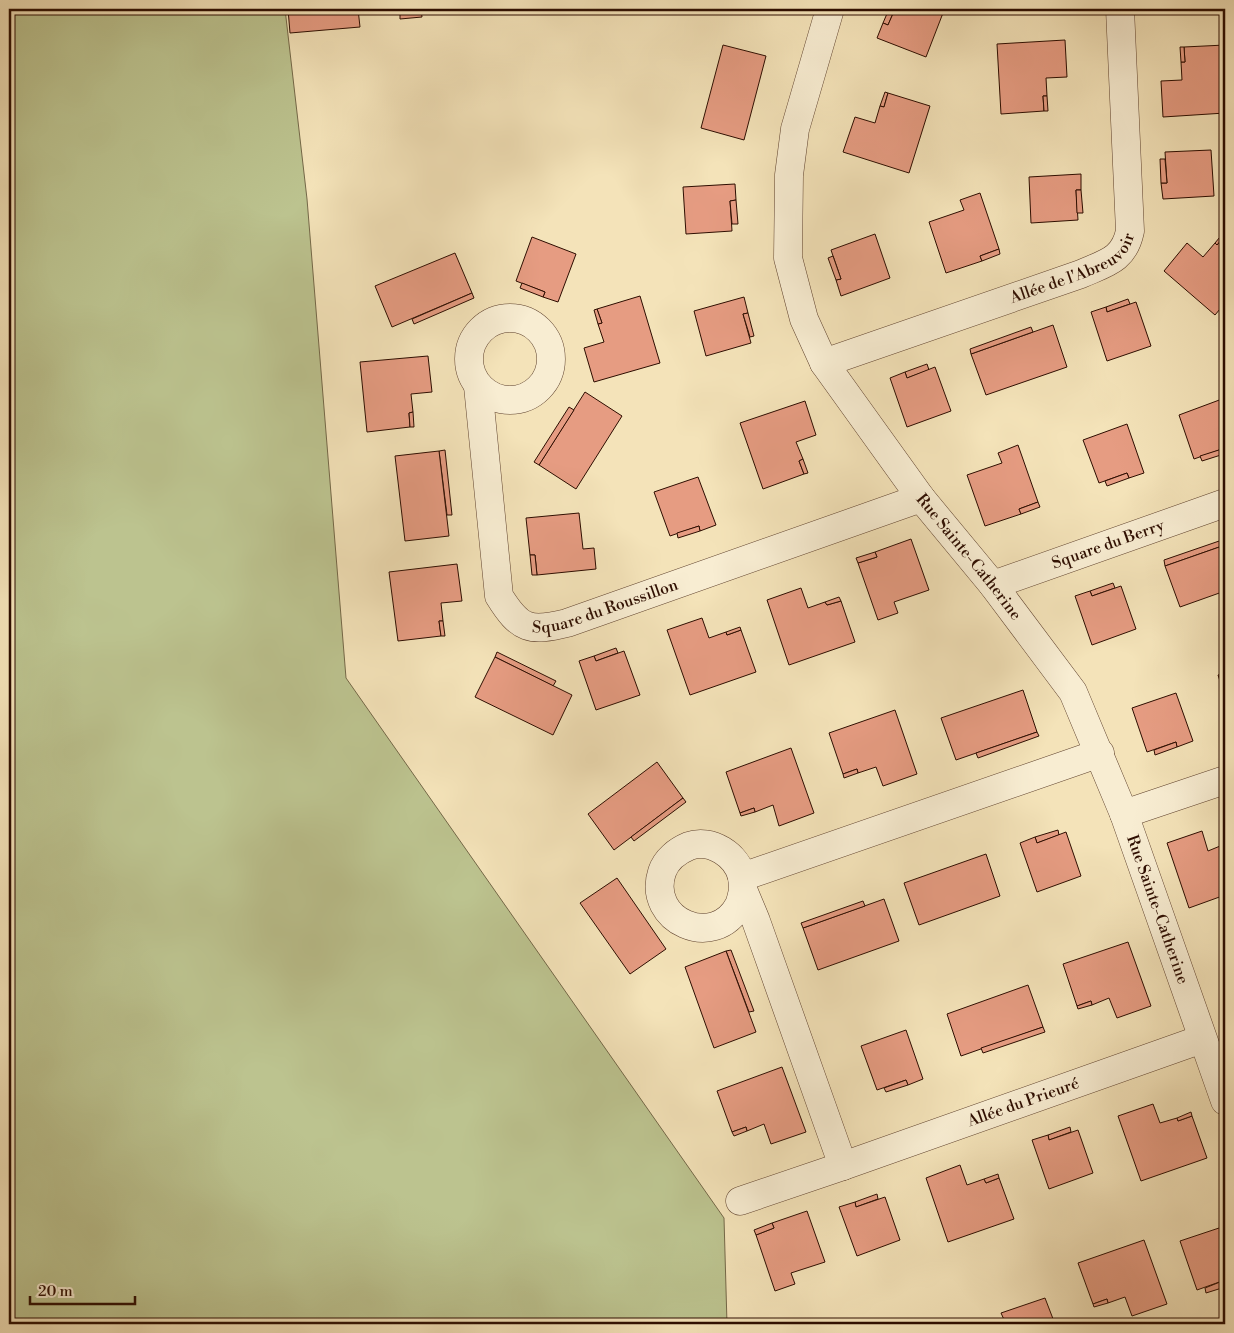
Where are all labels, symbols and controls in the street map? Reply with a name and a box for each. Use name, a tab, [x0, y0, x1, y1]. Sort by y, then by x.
street label: Allée de l'Abreuvoir	[1006, 230, 1139, 308]
street label: Rue Sainte-Catherine	[912, 490, 1026, 624]
street label: Square du Berry	[1049, 515, 1167, 573]
street label: Square du Roussillon	[531, 574, 681, 638]
street label: Rue Sainte-Catherine	[1122, 832, 1193, 987]
street label: Allée du Prieuré	[964, 1073, 1082, 1132]
scale bar	[30, 1273, 135, 1305]
text: 20 m	[38, 1282, 73, 1301]

